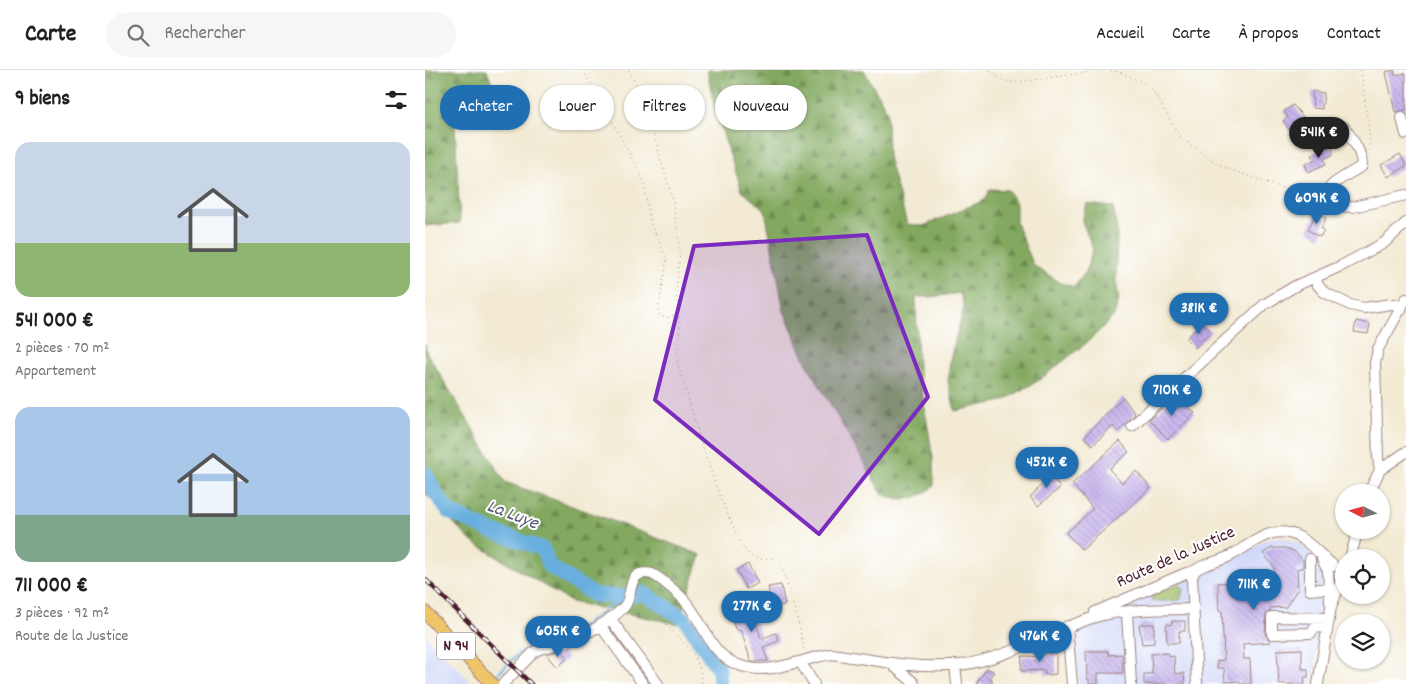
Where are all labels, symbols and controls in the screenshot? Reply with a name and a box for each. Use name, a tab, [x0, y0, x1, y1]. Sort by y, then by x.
search box	[106, 12, 456, 57]
text: Carte	[25, 18, 76, 52]
icon: search	[124, 21, 152, 49]
text: Rechercher	[164, 21, 246, 48]
text: Accueil	[1096, 22, 1144, 47]
text: Carte	[1172, 22, 1211, 47]
text: À propos	[1239, 22, 1299, 47]
text: Contact	[1327, 22, 1381, 47]
text: 9 biens	[15, 85, 70, 115]
chip: Acheter	[440, 85, 530, 130]
chip: Louer	[540, 85, 614, 130]
chip: Filtres	[624, 85, 705, 130]
chip: Nouveau	[715, 85, 807, 130]
icon: filters	[382, 86, 410, 114]
pin: 541K €	[1278, 116, 1360, 159]
text: 541K €	[1300, 121, 1338, 144]
icon: home	[168, 175, 258, 265]
pin: 609K €	[1276, 182, 1358, 225]
text: 609K €	[1295, 187, 1339, 210]
pin: 381K €	[1158, 292, 1240, 335]
text: 381K €	[1180, 297, 1218, 320]
text: 541 000 €	[15, 307, 94, 337]
text: 2 pièces · 70 m²	[15, 337, 109, 360]
text: Appartement	[15, 360, 96, 383]
pin: 710K €	[1131, 374, 1213, 417]
text: 710K €	[1153, 379, 1191, 402]
icon: home	[168, 440, 258, 530]
pin: 452K €	[1006, 446, 1088, 489]
text: 452K €	[1026, 451, 1068, 474]
north arrow	[1335, 484, 1390, 539]
map controls	[1335, 484, 1390, 669]
water label: La Luye	[482, 494, 543, 539]
street label: Route de la Justice	[1113, 521, 1239, 595]
button: locate	[1335, 549, 1390, 604]
pin: 711K €	[1213, 568, 1295, 611]
text: 711 000 €	[15, 572, 88, 602]
text: 711K €	[1237, 573, 1271, 596]
pin: 277K €	[711, 590, 793, 633]
text: 277K €	[732, 595, 772, 618]
text: 3 pièces · 92 m²	[15, 602, 109, 625]
button: layers	[1335, 614, 1390, 669]
pin: 605K €	[517, 616, 599, 658]
text: 605K €	[536, 620, 580, 643]
pin: 476K €	[999, 620, 1081, 663]
text: Route de la Justice	[15, 625, 128, 648]
text: 476K €	[1020, 625, 1060, 648]
road number: N 94	[437, 632, 475, 660]

